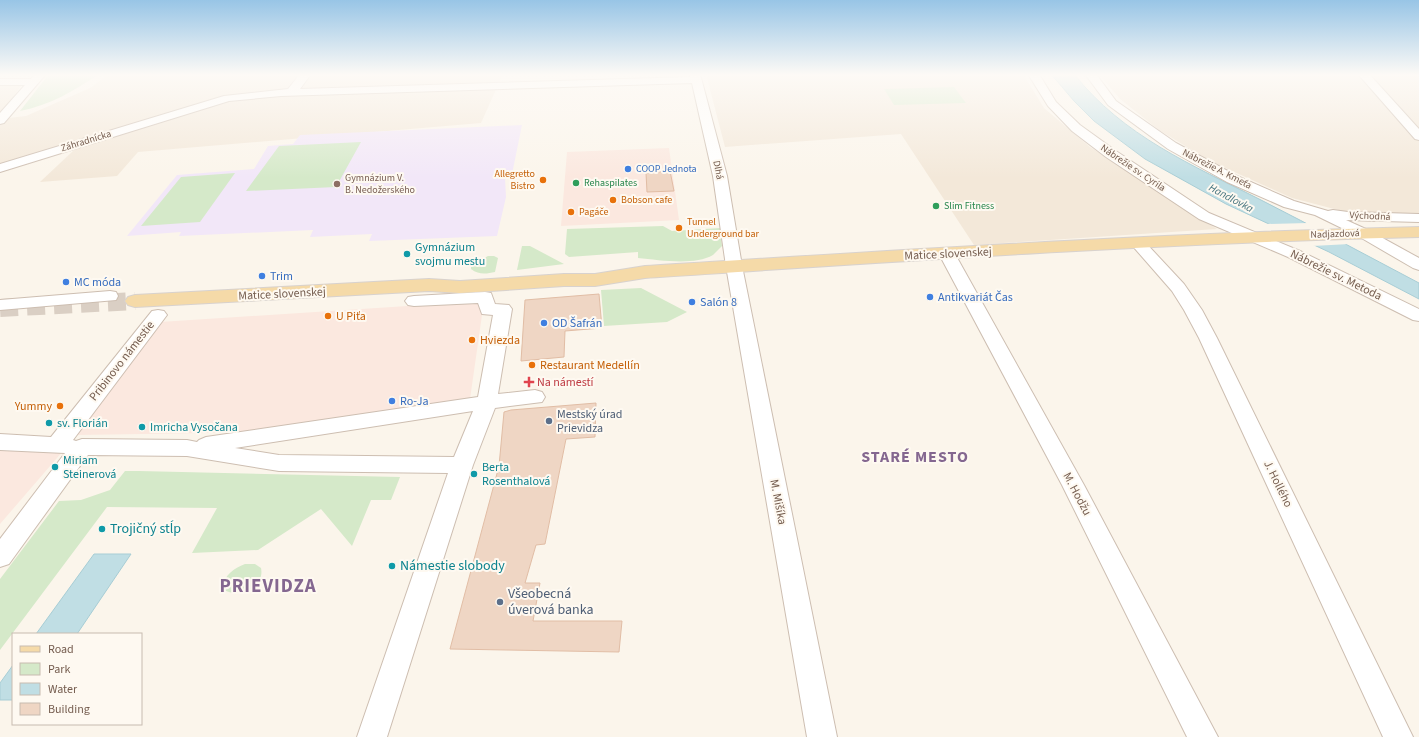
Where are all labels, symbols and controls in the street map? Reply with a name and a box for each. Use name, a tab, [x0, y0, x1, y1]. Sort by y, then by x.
street label: Záhradnícka	[59, 127, 113, 155]
street label: Nábrežie sv. Cyrila	[1098, 141, 1168, 195]
street label: Nábrežie A. Kmeťa	[1180, 145, 1254, 193]
street label: Dlhá	[709, 159, 727, 181]
place label: COOP Jednota	[636, 162, 697, 176]
marker: COOP Jednota	[623, 164, 633, 174]
place label: Allegretto Bistro	[494, 167, 535, 193]
place label: Gymnázium V. B. Nedožerského	[345, 171, 415, 197]
marker: Allegretto Bistro	[538, 175, 548, 185]
place label: Rehaspilates	[584, 176, 637, 190]
marker: Rehaspilates	[571, 178, 581, 188]
marker: Gymnázium V. B. Nedožerského	[332, 179, 342, 189]
water label: Handlovka	[1206, 180, 1256, 216]
place label: Bobson cafe	[621, 193, 672, 207]
marker: Bobson cafe	[608, 195, 618, 205]
place label: Slim Fitness	[944, 199, 994, 213]
marker: Slim Fitness	[931, 201, 941, 211]
place label: Pagáče	[579, 205, 609, 219]
marker: Pagáče	[566, 207, 576, 217]
street label: Východná	[1349, 208, 1391, 224]
place label: Tunnel Underground bar	[687, 215, 760, 241]
marker: Tunnel Underground bar	[674, 223, 684, 233]
street label: Nadjazdová	[1310, 226, 1360, 242]
place label: Gymnázium svojmu mestu	[415, 239, 485, 270]
street label: Matice slovenskej	[904, 243, 992, 265]
street label: Nábrežie sv. Metoda	[1287, 245, 1385, 305]
marker: Gymnázium svojmu mestu	[402, 249, 412, 259]
place label: Trim	[270, 268, 293, 285]
marker: Trim	[257, 271, 267, 281]
place label: MC móda	[74, 274, 121, 291]
marker: MC móda	[61, 277, 71, 287]
street label: Matice slovenskej	[238, 283, 326, 305]
place label: Antikvariát Čas	[938, 289, 1013, 306]
marker: Antikvariát Čas	[925, 292, 935, 302]
place label: Salón 8	[700, 294, 737, 311]
marker: Salón 8	[687, 297, 697, 307]
place label: U Piťa	[336, 308, 366, 325]
marker: U Piťa	[323, 311, 333, 321]
place label: OD Šafrán	[552, 315, 602, 332]
street label: Pribinovo námestie	[85, 317, 159, 405]
marker: OD Šafrán	[539, 318, 549, 328]
place label: Hviezda	[480, 332, 520, 349]
marker: Hviezda	[467, 335, 477, 345]
place label: Restaurant Medellín	[540, 357, 640, 374]
marker: Restaurant Medellín	[527, 360, 537, 370]
place label: Na námestí	[537, 374, 595, 391]
marker: Na námestí	[524, 377, 534, 387]
place label: Ro-Ja	[400, 393, 429, 410]
marker: Ro-Ja	[387, 396, 397, 406]
place label: Yummy	[14, 398, 52, 415]
marker: Yummy	[55, 401, 65, 411]
place label: Mestský úrad Prievidza	[557, 406, 623, 437]
place label: sv. Florián	[57, 415, 108, 432]
marker: Mestský úrad Prievidza	[544, 416, 554, 426]
marker: sv. Florián	[44, 418, 54, 428]
place label: Imricha Vysočana	[150, 419, 238, 436]
marker: Imricha Vysočana	[137, 422, 147, 432]
district label: STARÉ MESTO	[861, 446, 969, 468]
place label: Miriam Steinerová	[63, 452, 116, 483]
street label: J. Hollého	[1259, 458, 1297, 510]
place label: Berta Rosenthalová	[482, 459, 550, 490]
marker: Miriam Steinerová	[50, 462, 60, 472]
marker: Berta Rosenthalová	[469, 469, 479, 479]
street label: M. Hodžu	[1059, 469, 1095, 519]
street label: M. Mišíka	[765, 478, 791, 526]
place label: Trojičný stĺp	[110, 519, 181, 539]
marker: Trojičný stĺp	[97, 524, 107, 534]
place label: Námestie slobody	[400, 556, 505, 576]
marker: Námestie slobody	[387, 561, 397, 571]
district label: PRIEVIDZA	[219, 573, 317, 600]
place label: Všeobecná úverová banka	[508, 584, 594, 620]
marker: Všeobecná úverová banka	[495, 597, 505, 607]
legend	[12, 633, 142, 725]
text: Road	[48, 641, 74, 658]
text: Park	[48, 661, 70, 678]
text: Water	[48, 681, 78, 698]
text: Building	[48, 701, 90, 718]

